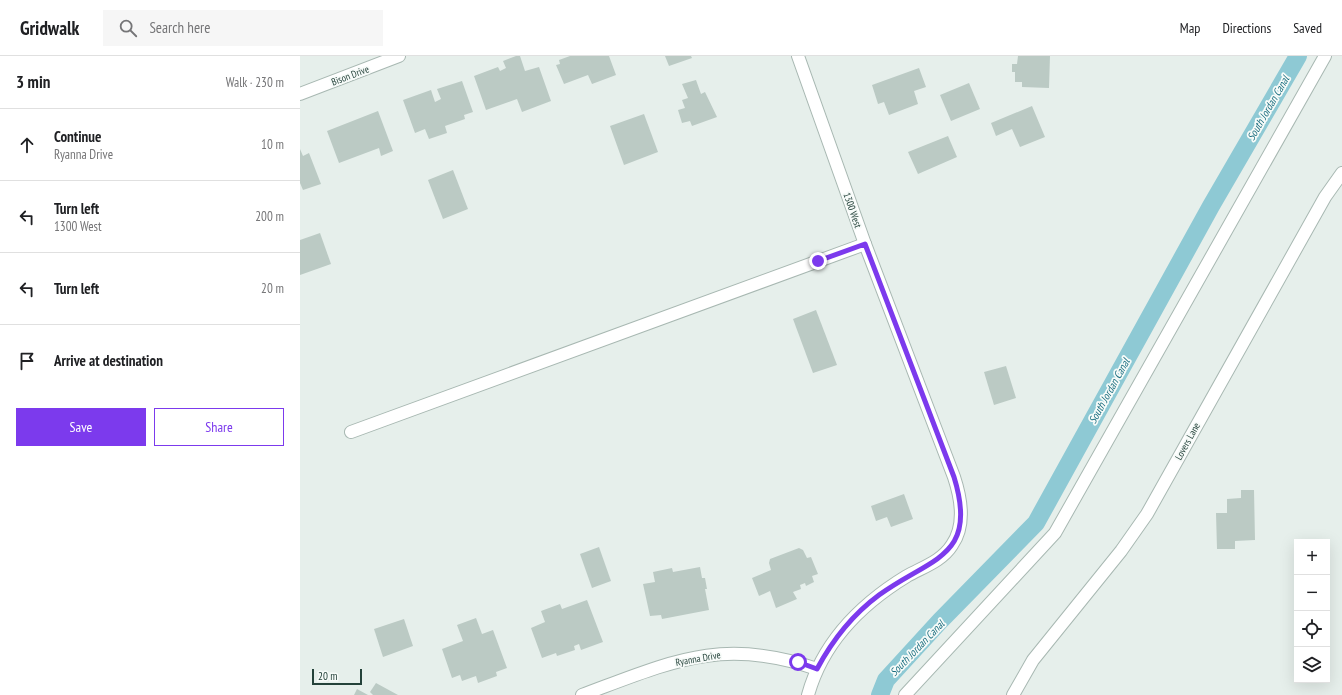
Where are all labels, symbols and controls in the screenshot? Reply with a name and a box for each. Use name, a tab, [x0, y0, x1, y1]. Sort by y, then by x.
search box	[103, 10, 383, 46]
text: Gridwalk	[20, 16, 79, 40]
icon: search	[117, 17, 139, 39]
text: Search here	[149, 18, 210, 37]
text: Map	[1180, 19, 1200, 37]
text: Directions	[1222, 19, 1271, 37]
text: Saved	[1293, 19, 1322, 37]
street label: Bison Drive	[330, 62, 371, 89]
text: 3 min	[16, 71, 50, 93]
water label: South Jordan Canal	[1244, 72, 1293, 143]
text: Walk · 230 m	[226, 74, 284, 91]
text: Continue	[54, 127, 101, 146]
icon: ahead	[16, 134, 38, 156]
text: 10 m	[261, 136, 284, 153]
text: Ryanna Drive	[54, 146, 113, 163]
street label: 1300 West	[840, 191, 865, 230]
text: Turn left	[54, 199, 99, 218]
icon: left	[16, 206, 38, 228]
text: 200 m	[255, 208, 284, 225]
text: 1300 West	[54, 218, 102, 235]
route end	[809, 252, 827, 270]
icon: left	[16, 278, 38, 300]
text: Turn left	[54, 279, 99, 298]
text: 20 m	[261, 280, 284, 297]
icon: arrive	[16, 350, 38, 372]
text: Arrive at destination	[54, 351, 163, 370]
water label: South Jordan Canal	[1085, 355, 1133, 426]
button: Save	[16, 408, 146, 446]
button: Share	[154, 408, 284, 446]
street label: Lovers Lane	[1172, 420, 1203, 462]
map controls	[1294, 539, 1330, 683]
button: +	[1294, 539, 1330, 575]
button: −	[1294, 575, 1330, 611]
button: locate	[1294, 611, 1330, 647]
water label: South Jordan Canal	[887, 616, 948, 679]
button: layers	[1294, 647, 1330, 683]
street label: Ryanna Drive	[675, 648, 722, 669]
route start	[789, 653, 807, 671]
scale bar	[312, 667, 362, 686]
text: 20 m	[318, 669, 337, 683]

